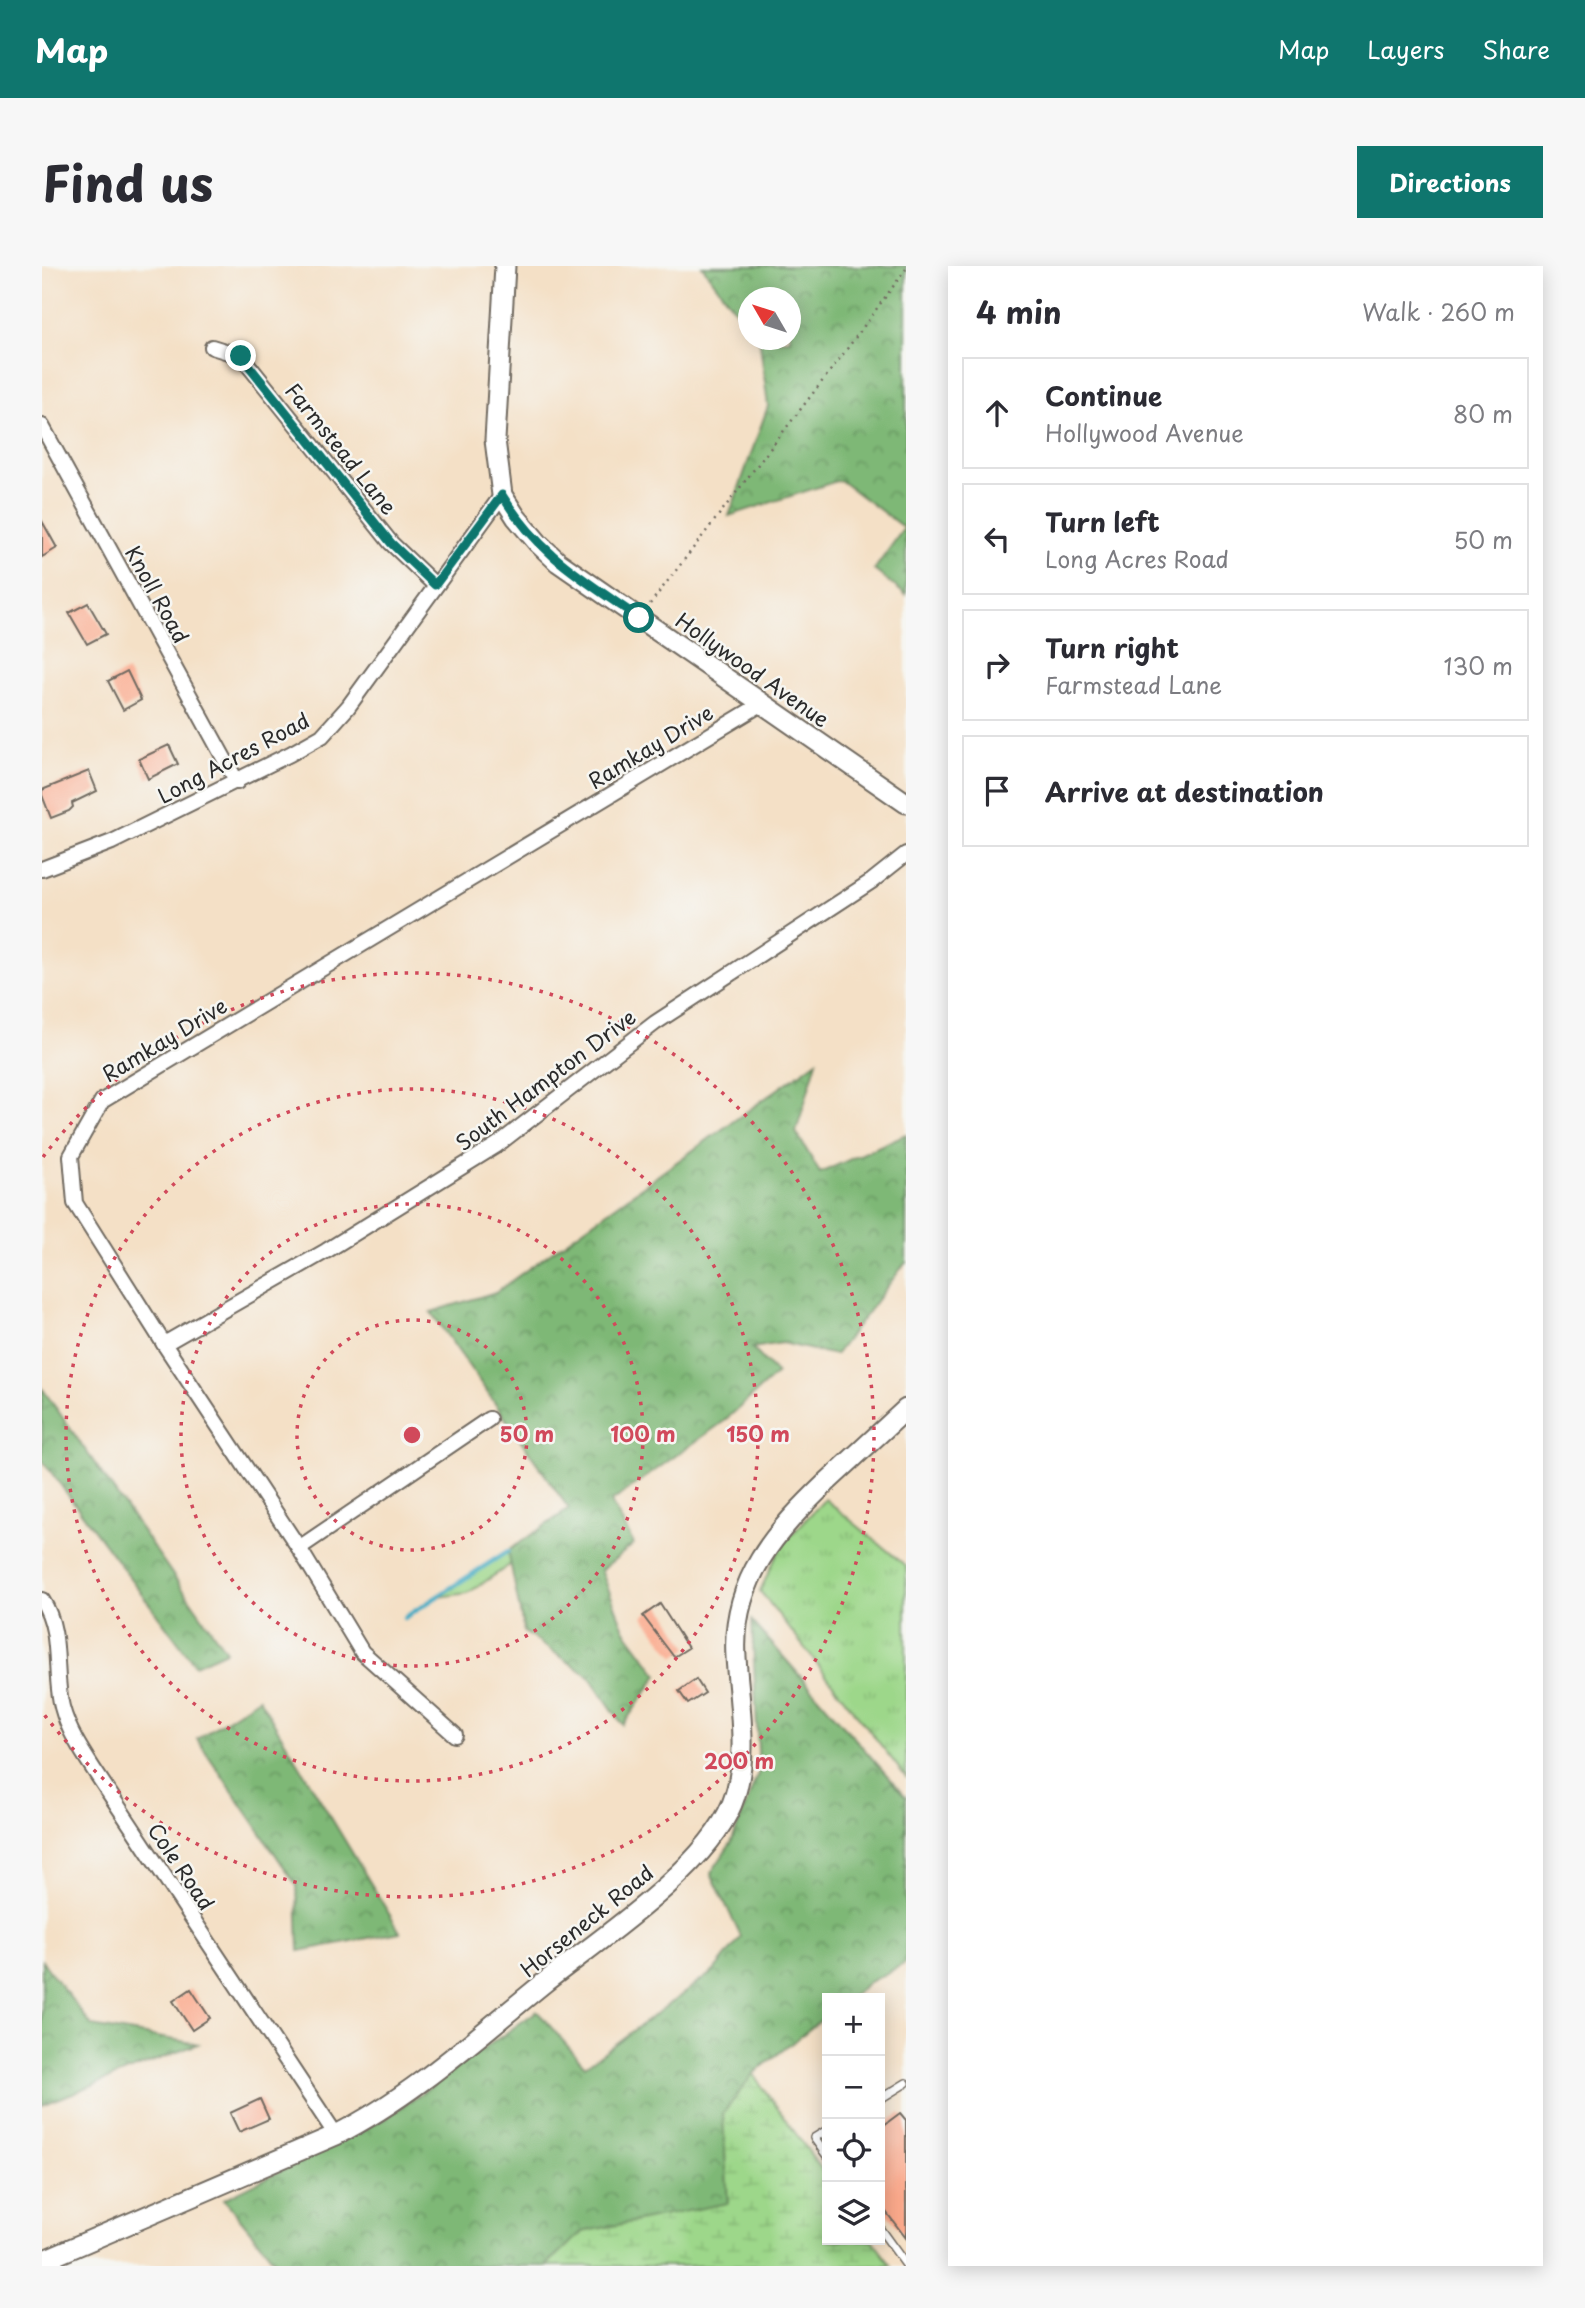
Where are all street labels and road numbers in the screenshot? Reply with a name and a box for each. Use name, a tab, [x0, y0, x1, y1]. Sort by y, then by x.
street label: Farmstead Lane	[279, 375, 405, 521]
street label: Knoll Road	[118, 539, 198, 649]
street label: Hollywood Avenue	[669, 604, 837, 734]
street label: Ramkay Drive	[581, 696, 719, 796]
street label: Long Acres Road	[151, 703, 315, 811]
street label: Ramkay Drive	[95, 989, 233, 1089]
street label: South Hampton Drive	[448, 1000, 642, 1158]
street label: Cole Road	[141, 1816, 223, 1916]
street label: Horseneck Road	[512, 1856, 660, 1984]

